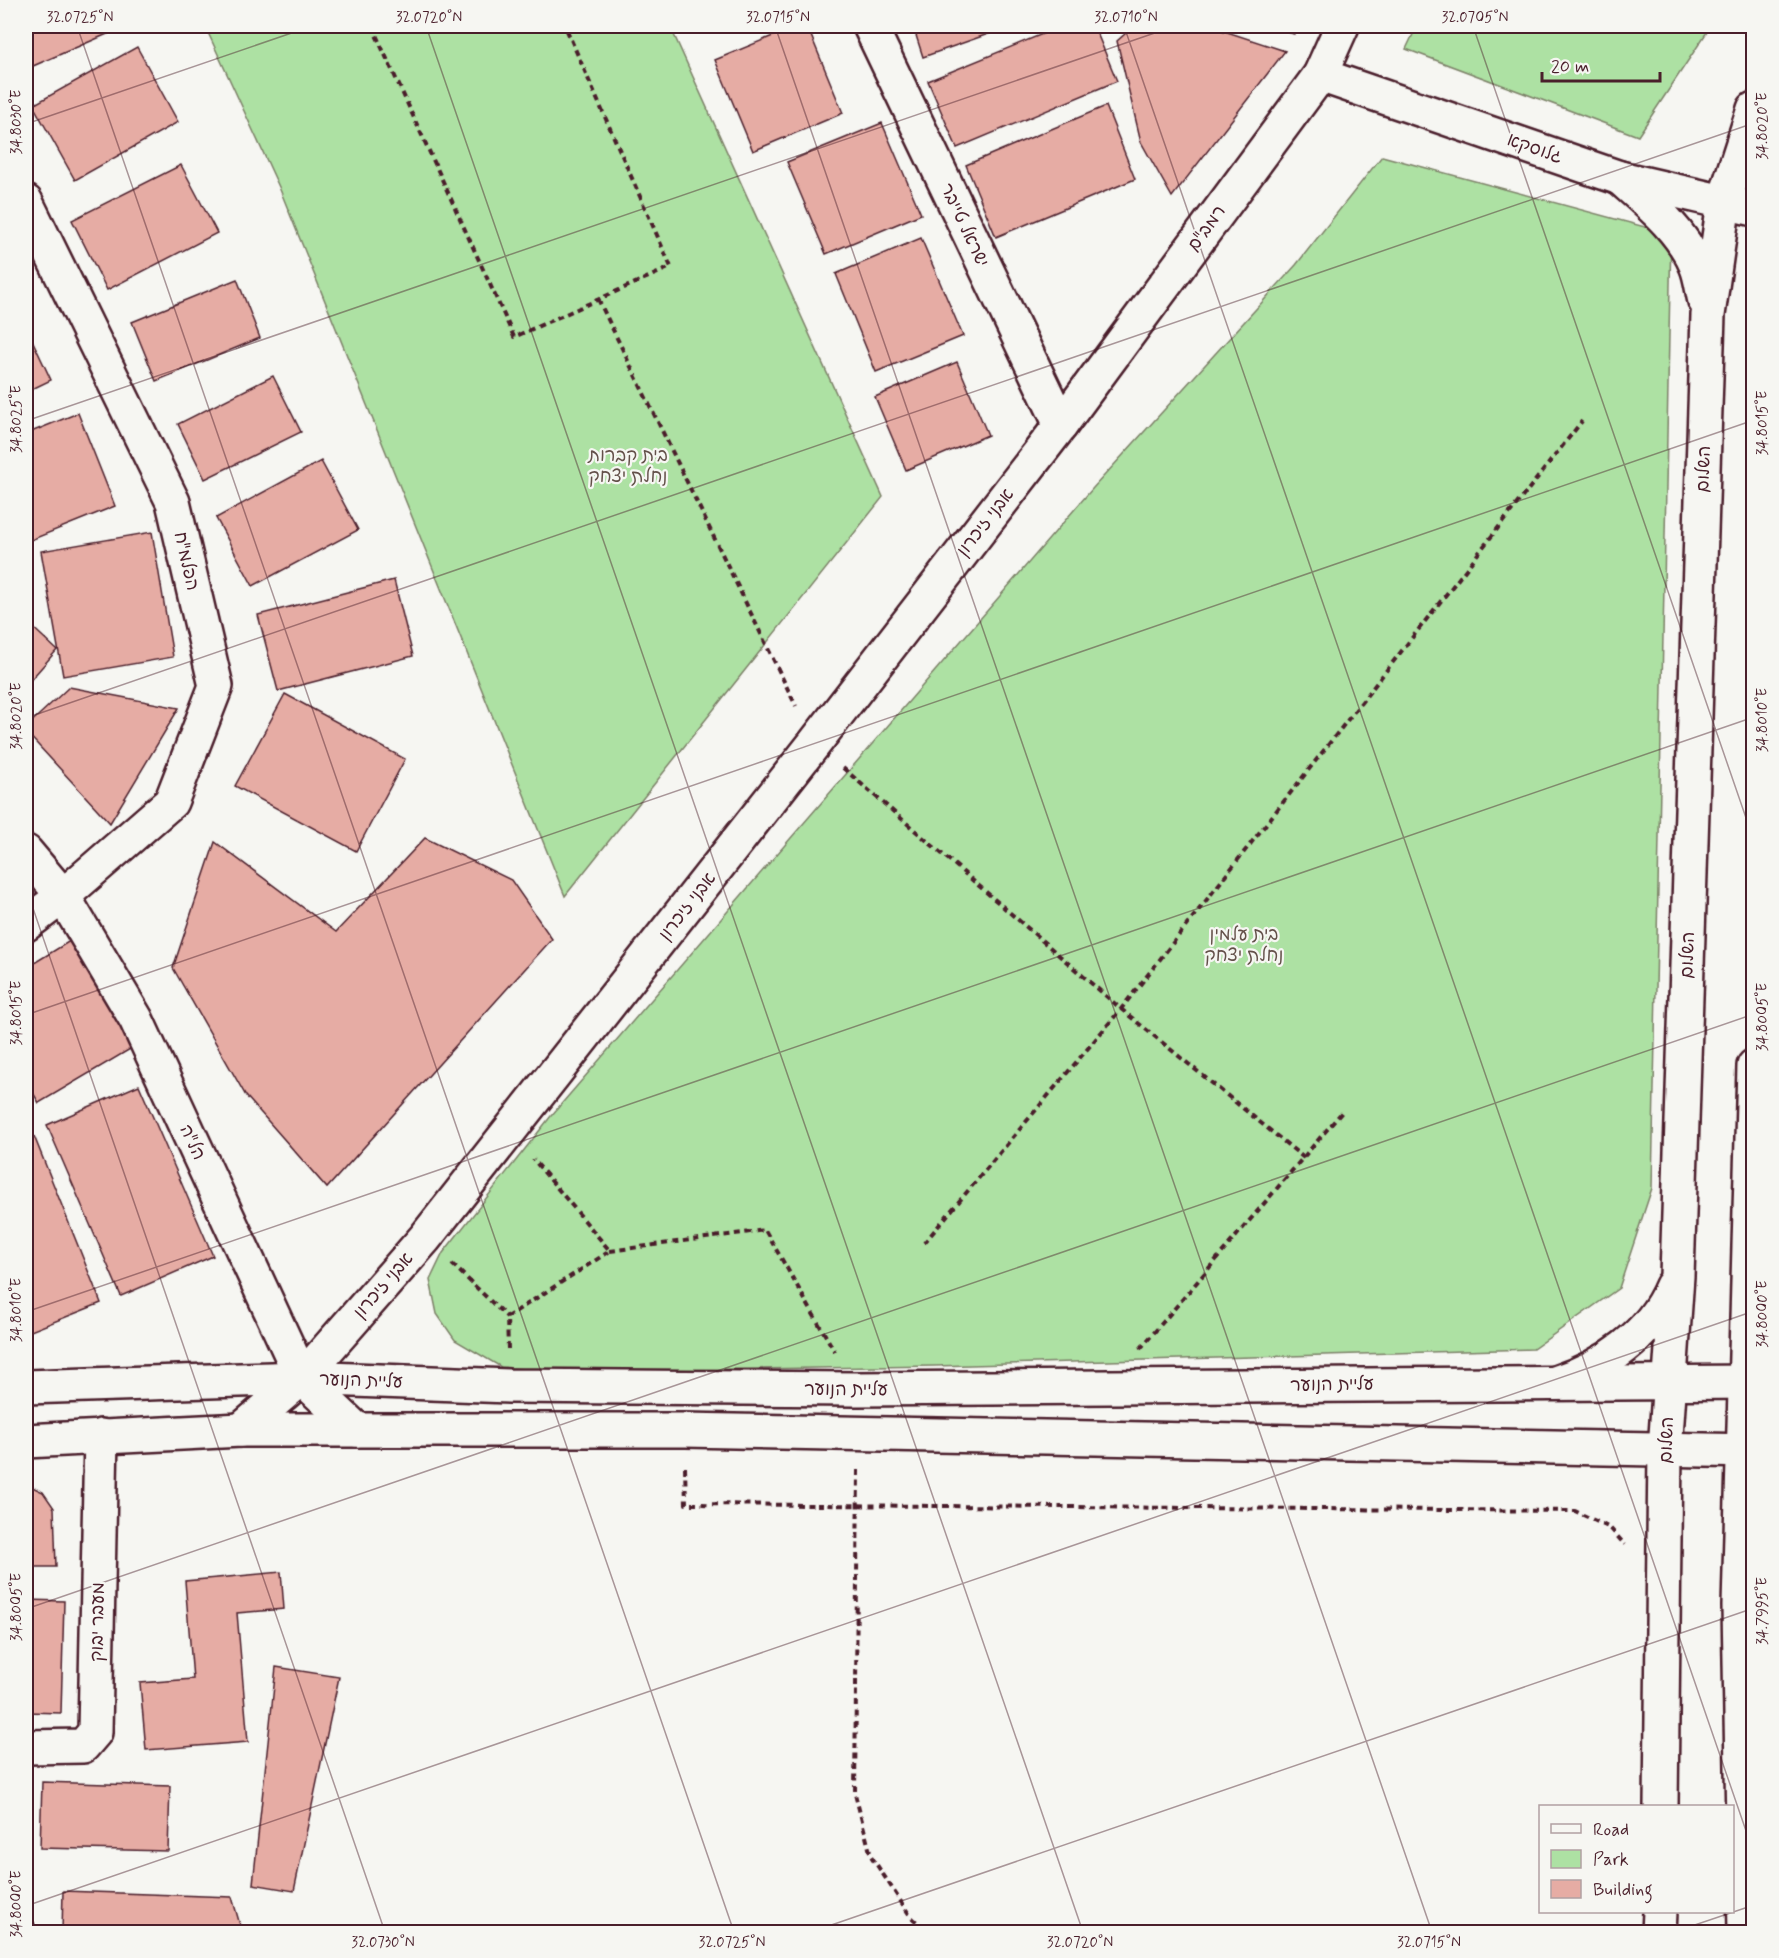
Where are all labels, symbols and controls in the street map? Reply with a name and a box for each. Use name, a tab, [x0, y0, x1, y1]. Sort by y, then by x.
text: 32.0725°N	[46, 8, 114, 28]
text: 32.0720°N	[396, 8, 462, 28]
text: 32.0715°N	[746, 8, 810, 28]
text: 32.0710°N	[1094, 8, 1158, 28]
text: 32.0705°N	[1441, 8, 1509, 28]
scale bar	[1542, 45, 1660, 83]
text: 20 m	[1551, 55, 1589, 79]
text: 34.8030°E	[7, 89, 27, 154]
text: 34.8020°E	[1753, 92, 1773, 160]
street label: גלוסקא	[1504, 128, 1566, 170]
street label: ישראל טייבר	[934, 180, 994, 271]
street label: רמב"ם	[1182, 201, 1232, 256]
text: 34.8025°E	[7, 385, 27, 453]
text: 34.8015°E	[1753, 390, 1773, 456]
park label: בית קברות נחלת יצחק	[587, 444, 668, 489]
street label: השלום	[1691, 445, 1717, 493]
street label: אבני זיכרון	[952, 484, 1020, 562]
street label: הפלמ"ח	[168, 530, 204, 593]
text: 34.8020°E	[7, 682, 27, 750]
text: 34.8010°E	[1753, 688, 1773, 752]
street label: אבני זיכרון	[654, 868, 722, 946]
park label: בית עלמין נחלת יצחק	[1205, 923, 1283, 968]
street label: השלום	[1675, 931, 1701, 979]
text: 34.8015°E	[7, 980, 27, 1046]
text: 34.8005°E	[1753, 983, 1773, 1051]
street label: הל"ה	[174, 1121, 211, 1164]
street label: אבני זיכרון	[348, 1247, 419, 1324]
text: 34.8010°E	[7, 1278, 27, 1342]
text: 34.8000°E	[1753, 1280, 1773, 1348]
street label: עליית הנוער	[319, 1368, 403, 1394]
street label: עליית הנוער	[1290, 1372, 1374, 1398]
street label: עליית הנוער	[804, 1378, 888, 1402]
street label: השלום	[1654, 1416, 1680, 1464]
text: 34.8005°E	[7, 1573, 27, 1641]
text: 34.7995°E	[1753, 1577, 1773, 1645]
street label: מעבר יבוק	[85, 1582, 111, 1662]
legend	[1539, 1805, 1734, 1913]
text: Road	[1593, 1818, 1629, 1842]
text: Park	[1593, 1848, 1629, 1872]
text: 34.8000°E	[7, 1870, 27, 1938]
text: Building	[1593, 1878, 1653, 1904]
text: 32.0730°N	[351, 1933, 415, 1953]
text: 32.0725°N	[698, 1933, 766, 1953]
text: 32.0720°N	[1047, 1933, 1113, 1953]
text: 32.0715°N	[1397, 1933, 1461, 1953]

